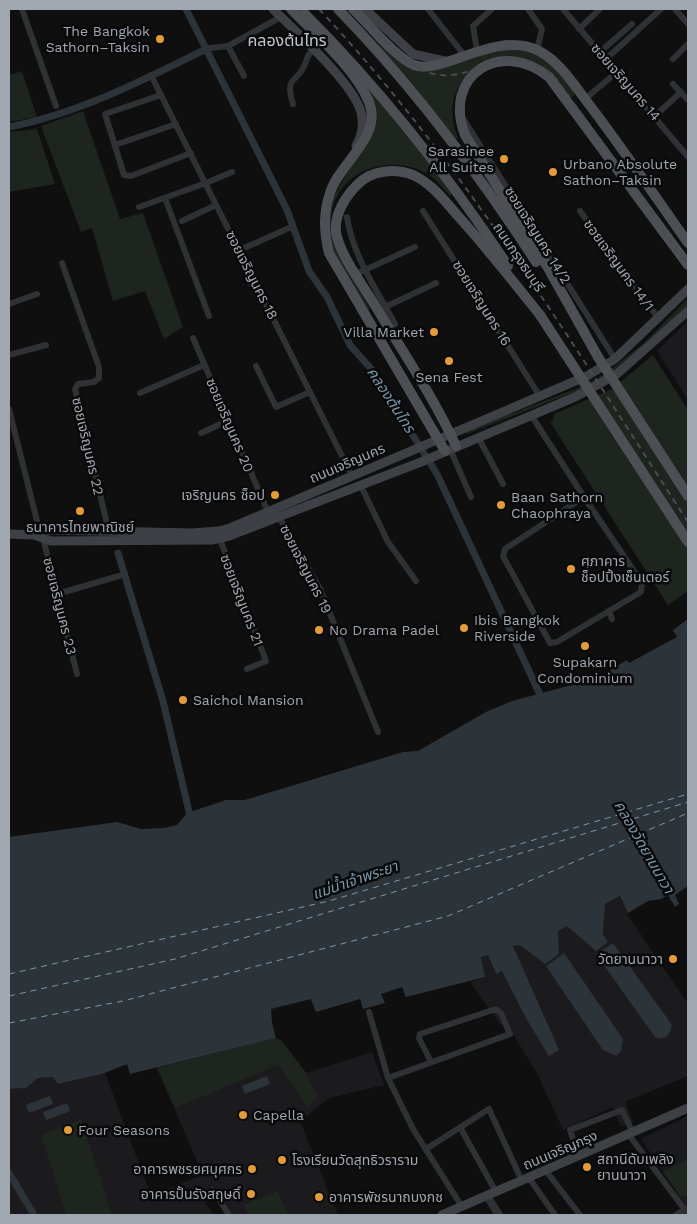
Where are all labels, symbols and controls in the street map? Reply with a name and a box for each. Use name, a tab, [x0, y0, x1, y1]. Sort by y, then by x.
place label: The Bangkok Sathorn–Taksin	[46, 23, 150, 55]
district label: คลองต้นไทร	[247, 31, 327, 50]
marker: The Bangkok Sathorn–Taksin	[154, 33, 166, 45]
street label: ซอยเจริญนคร 14	[588, 40, 664, 124]
place label: Sarasinee All Suites	[428, 143, 494, 175]
marker: Sarasinee All Suites	[498, 153, 510, 165]
place label: Urbano Absolute Sathon–Taksin	[563, 156, 677, 188]
marker: Urbano Absolute Sathon–Taksin	[547, 166, 559, 178]
street label: ซอยเจริญนคร 14/2	[502, 183, 574, 287]
street label: ซอยเจริญนคร 14/1	[581, 216, 657, 314]
street label: ถนนกรุงธนบุรี	[489, 219, 548, 295]
street label: ซอยเจริญนคร 18	[223, 228, 281, 322]
street label: ซอยเจริญนคร 16	[449, 257, 515, 349]
place label: Villa Market	[343, 324, 424, 340]
marker: Villa Market	[428, 326, 440, 338]
marker: Sena Fest	[443, 355, 455, 367]
water label: คลองต้นไทร	[363, 364, 420, 437]
place label: Sena Fest	[415, 369, 483, 385]
street label: ซอยเจริญนคร 20	[203, 376, 257, 474]
street label: ซอยเจริญนคร 22	[69, 395, 107, 497]
street label: ถนนเจริญนคร	[307, 440, 387, 486]
place label: เจริญนคร ช็อป	[181, 487, 265, 503]
marker: เจริญนคร ช็อป	[269, 489, 281, 501]
place label: Baan Sathorn Chaophraya	[511, 489, 603, 521]
marker: Baan Sathorn Chaophraya	[495, 499, 507, 511]
marker: ธนาคารไทยพาณิชย์	[74, 505, 86, 517]
place label: ธนาคารไทยพาณิชย์	[26, 519, 134, 535]
street label: ซอยเจริญนคร 19	[277, 522, 335, 616]
street label: ซอยเจริญนคร 21	[217, 552, 267, 648]
place label: ศุภาคาร ช็อปปิ้งเซ็นเตอร์	[581, 553, 670, 585]
street label: ซอยเจริญนคร 23	[40, 556, 80, 656]
marker: ศุภาคาร ช็อปปิ้งเซ็นเตอร์	[565, 563, 577, 575]
place label: Ibis Bangkok Riverside	[474, 612, 560, 644]
place label: No Drama Padel	[329, 622, 440, 638]
marker: Ibis Bangkok Riverside	[458, 622, 470, 634]
marker: No Drama Padel	[313, 624, 325, 636]
marker: Supakarn Condominium	[579, 640, 591, 652]
place label: Supakarn Condominium	[537, 654, 633, 686]
place label: Saichol Mansion	[193, 692, 304, 708]
marker: Saichol Mansion	[177, 694, 189, 706]
water label: คลองวัดยานนาวา	[610, 797, 678, 897]
water label: แม่น้ำเจ้าพระยา	[309, 855, 401, 903]
place label: วัดยานนาวา	[598, 951, 663, 967]
marker: วัดยานนาวา	[667, 953, 679, 965]
place label: Capella	[253, 1107, 304, 1123]
marker: Capella	[237, 1109, 249, 1121]
place label: Four Seasons	[78, 1122, 170, 1138]
marker: Four Seasons	[62, 1124, 74, 1136]
street label: ถนนเจริญกรุง	[520, 1127, 600, 1174]
place label: สถานีดับเพลิง ยานนาวา	[597, 1151, 674, 1183]
place label: โรงเรียนวัดสุทธิวราราม	[292, 1152, 418, 1169]
marker: โรงเรียนวัดสุทธิวราราม	[276, 1154, 288, 1166]
place label: อาคารพชรยศบุศกร	[133, 1161, 242, 1178]
marker: สถานีดับเพลิง ยานนาวา	[581, 1161, 593, 1173]
marker: อาคารพชรยศบุศกร	[246, 1163, 258, 1175]
place label: อาคารปั้นรังสฤษดิ์	[141, 1185, 241, 1202]
marker: อาคารปั้นรังสฤษดิ์	[245, 1188, 257, 1200]
place label: อาคารพัชรนาถบงกช	[329, 1189, 443, 1205]
marker: อาคารพัชรนาถบงกช	[313, 1191, 325, 1203]

